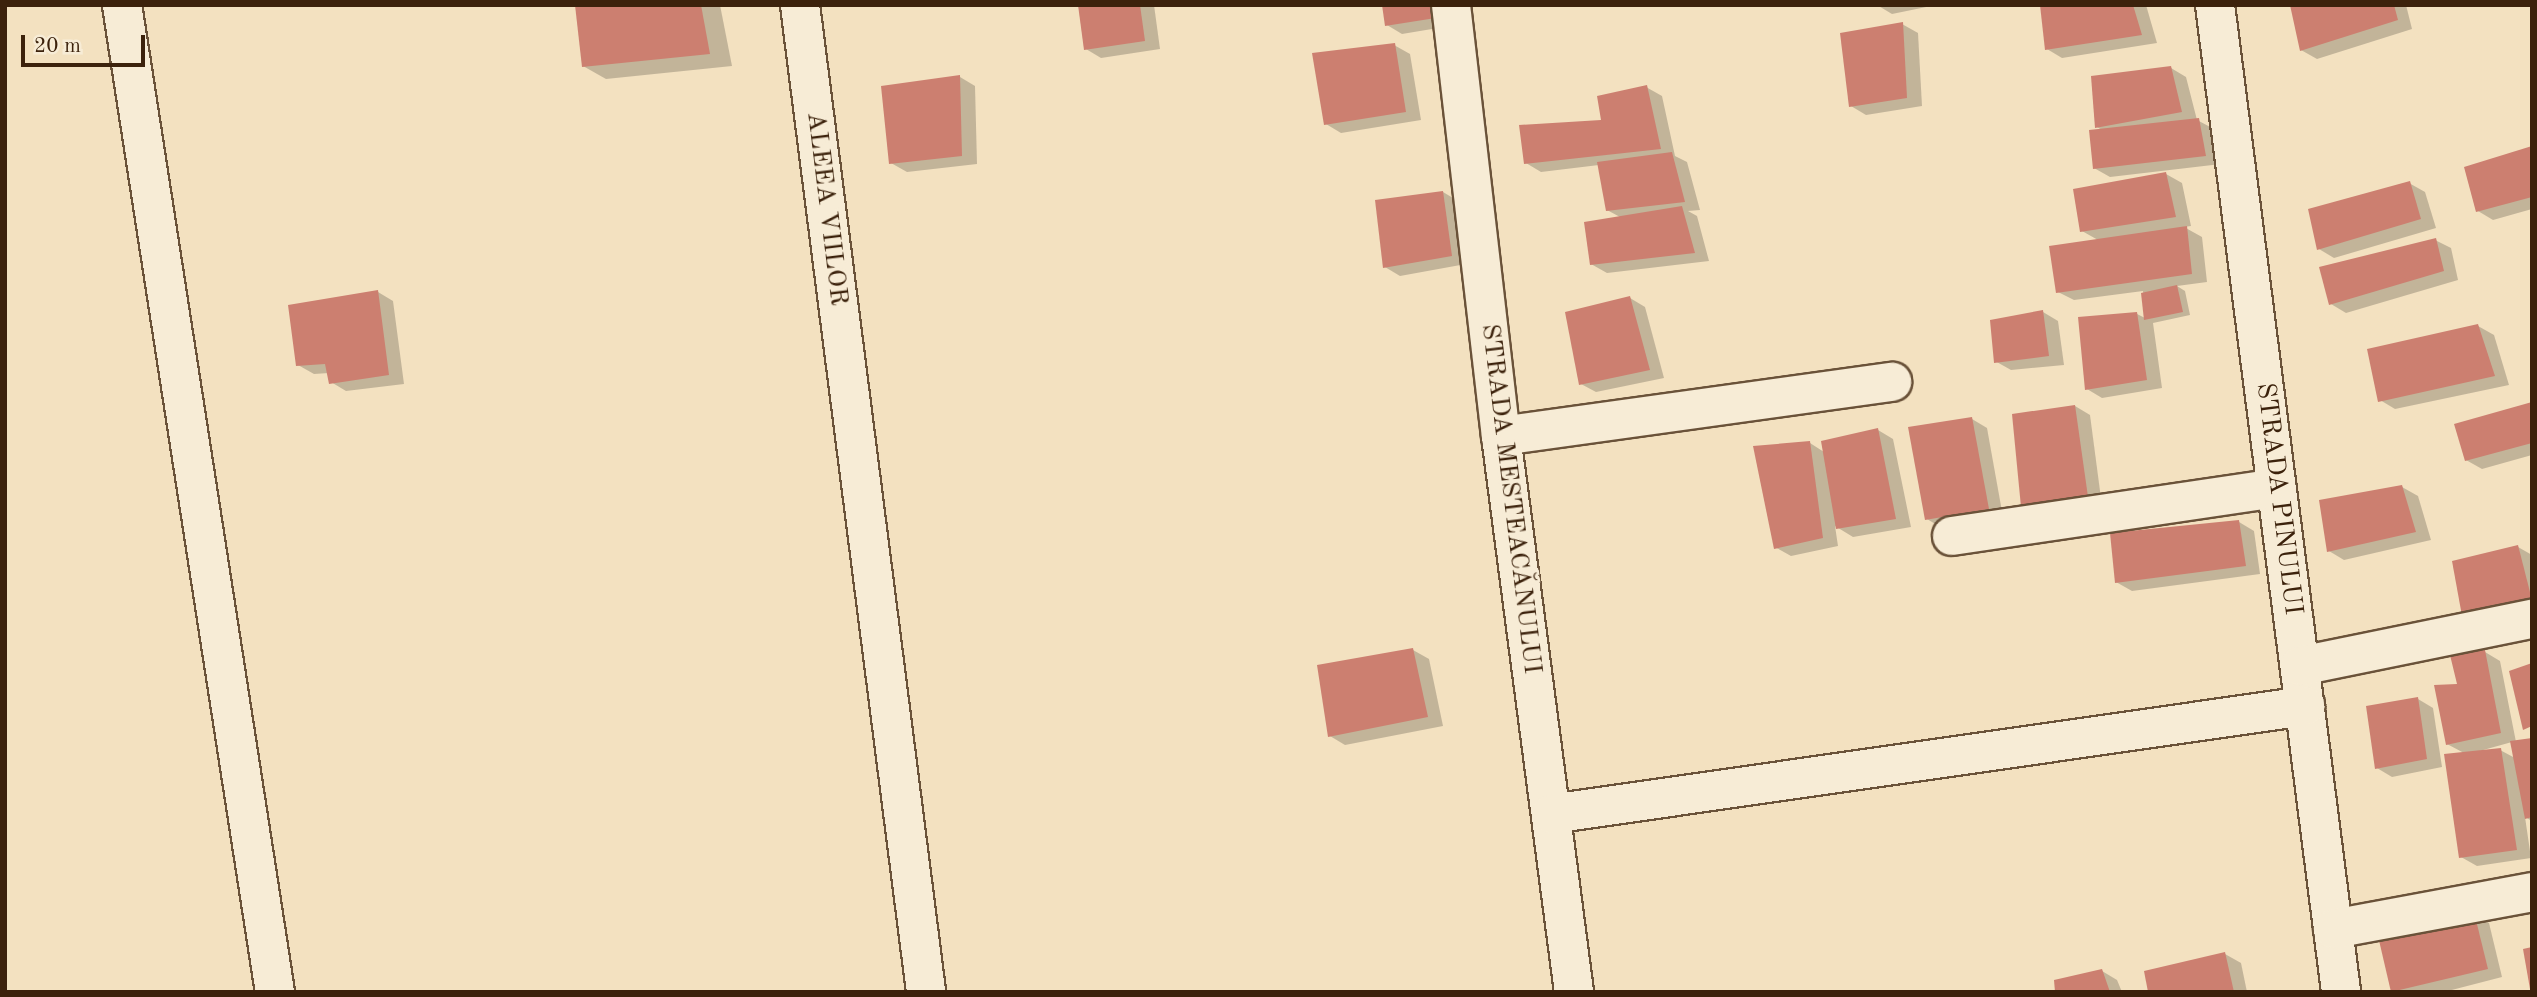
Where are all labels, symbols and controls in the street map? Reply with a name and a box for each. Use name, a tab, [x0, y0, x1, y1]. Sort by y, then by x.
scale bar	[24, 21, 149, 65]
text: 20 m	[34, 36, 81, 57]
street label: ALEEA VIILOR	[799, 110, 853, 308]
street label: STRADA MESTEACĂNULUI	[1473, 322, 1547, 676]
street label: STRADA PINULUI	[2248, 381, 2308, 617]

